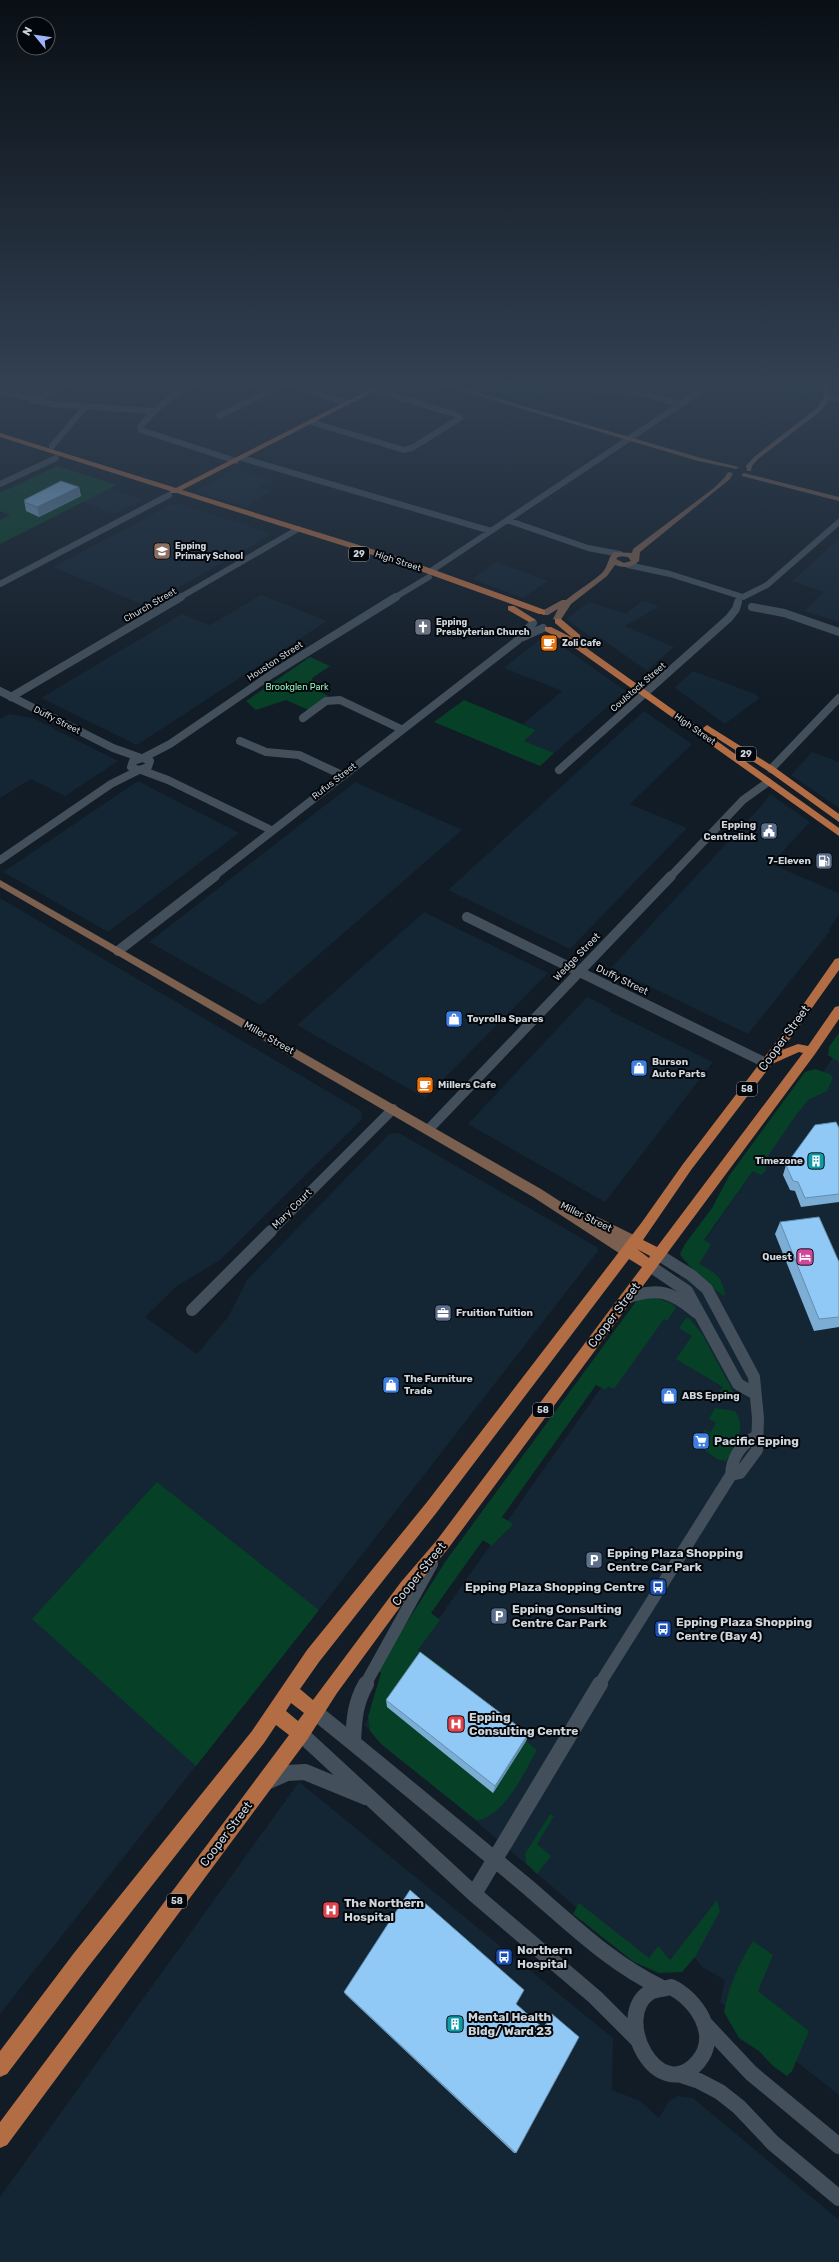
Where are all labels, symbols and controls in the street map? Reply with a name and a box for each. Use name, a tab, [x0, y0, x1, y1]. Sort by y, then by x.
north arrow	[16, 16, 56, 56]
text: N	[20, 25, 35, 38]
school or university icon: Epping Primary School	[152, 541, 172, 561]
place label: Epping Primary School	[175, 541, 244, 561]
road number: 29	[349, 547, 369, 561]
street label: High Street	[374, 549, 423, 573]
street label: Church Street	[122, 586, 178, 624]
church icon: Epping Presbyterian Church	[413, 617, 433, 637]
place label: Epping Presbyterian Church	[436, 617, 530, 637]
cafe icon: Zoli Cafe	[539, 633, 559, 653]
place label: Zoli Cafe	[562, 638, 602, 648]
street label: Houston Street	[245, 639, 305, 683]
street label: Coulstock Street	[608, 660, 668, 714]
park label: Brookglen Park	[265, 682, 329, 692]
street label: Duffy Street	[32, 704, 82, 736]
street label: High Street	[673, 711, 718, 747]
road number: 29	[736, 747, 756, 761]
street label: Rufus Street	[310, 760, 358, 801]
place label: Epping Centrelink	[704, 819, 756, 843]
public building icon: Epping Centrelink	[759, 821, 779, 841]
fuel station icon: 7-Eleven	[814, 851, 834, 871]
place label: 7-Eleven	[768, 855, 811, 867]
street label: Wedge Street	[551, 930, 603, 984]
street label: Duffy Street	[594, 962, 650, 998]
street label: Cooper Street	[756, 1002, 813, 1073]
shop icon: Toyrolla Spares	[444, 1009, 464, 1029]
place label: Toyrolla Spares	[467, 1013, 544, 1025]
street label: Miller Street	[242, 1019, 296, 1057]
place label: Burson Auto Parts	[652, 1056, 706, 1080]
shop icon: Burson Auto Parts	[629, 1058, 649, 1078]
cafe icon: Millers Cafe	[415, 1075, 435, 1095]
place label: Millers Cafe	[438, 1079, 496, 1091]
road number: 58	[737, 1082, 757, 1096]
building icon: Timezone	[806, 1151, 826, 1171]
place label: Timezone	[755, 1155, 803, 1167]
street label: Mary Court	[270, 1187, 314, 1231]
street label: Miller Street	[558, 1199, 614, 1235]
hotel icon: Quest	[795, 1247, 815, 1267]
place label: Quest	[762, 1251, 792, 1263]
street label: Cooper Street	[585, 1280, 643, 1350]
office icon: Fruition Tuition	[433, 1303, 453, 1323]
place label: Fruition Tuition	[456, 1307, 533, 1319]
place label: The Furniture Trade	[404, 1373, 473, 1397]
shop icon: The Furniture Trade	[381, 1375, 401, 1395]
shop icon: ABS Epping	[659, 1386, 679, 1406]
place label: ABS Epping	[682, 1390, 740, 1402]
road number: 58	[533, 1403, 553, 1417]
supermarket icon: Pacific Epping	[691, 1431, 711, 1451]
place label: Pacific Epping	[714, 1434, 799, 1448]
street label: Cooper Street	[389, 1539, 449, 1609]
place label: Epping Plaza Shopping Centre Car Park	[607, 1546, 743, 1574]
parking icon: Epping Plaza Shopping Centre Car Park	[584, 1550, 604, 1570]
bus stop icon: Epping Plaza Shopping Centre	[648, 1577, 668, 1597]
place label: Epping Plaza Shopping Centre	[465, 1580, 645, 1594]
place label: Epping Consulting Centre Car Park	[512, 1602, 622, 1630]
parking icon: Epping Consulting Centre Car Park	[489, 1606, 509, 1626]
place label: Epping Plaza Shopping Centre (Bay 4)	[676, 1615, 812, 1643]
bus stop icon: Epping Plaza Shopping Centre (Bay 4)	[653, 1619, 673, 1639]
place label: Epping Consulting Centre	[469, 1710, 578, 1738]
hospital icon: Epping Consulting Centre	[446, 1714, 466, 1734]
street label: Cooper Street	[197, 1799, 255, 1869]
road number: 58	[167, 1894, 187, 1908]
place label: The Northern Hospital	[344, 1896, 424, 1924]
hospital icon: The Northern Hospital	[321, 1900, 341, 1920]
place label: Northern Hospital	[517, 1943, 572, 1971]
bus stop icon: Northern Hospital	[494, 1947, 514, 1967]
place label: Mental Health Bldg/ Ward 23	[468, 2010, 552, 2038]
building icon: Mental Health Bldg/ Ward 23	[445, 2014, 465, 2034]

